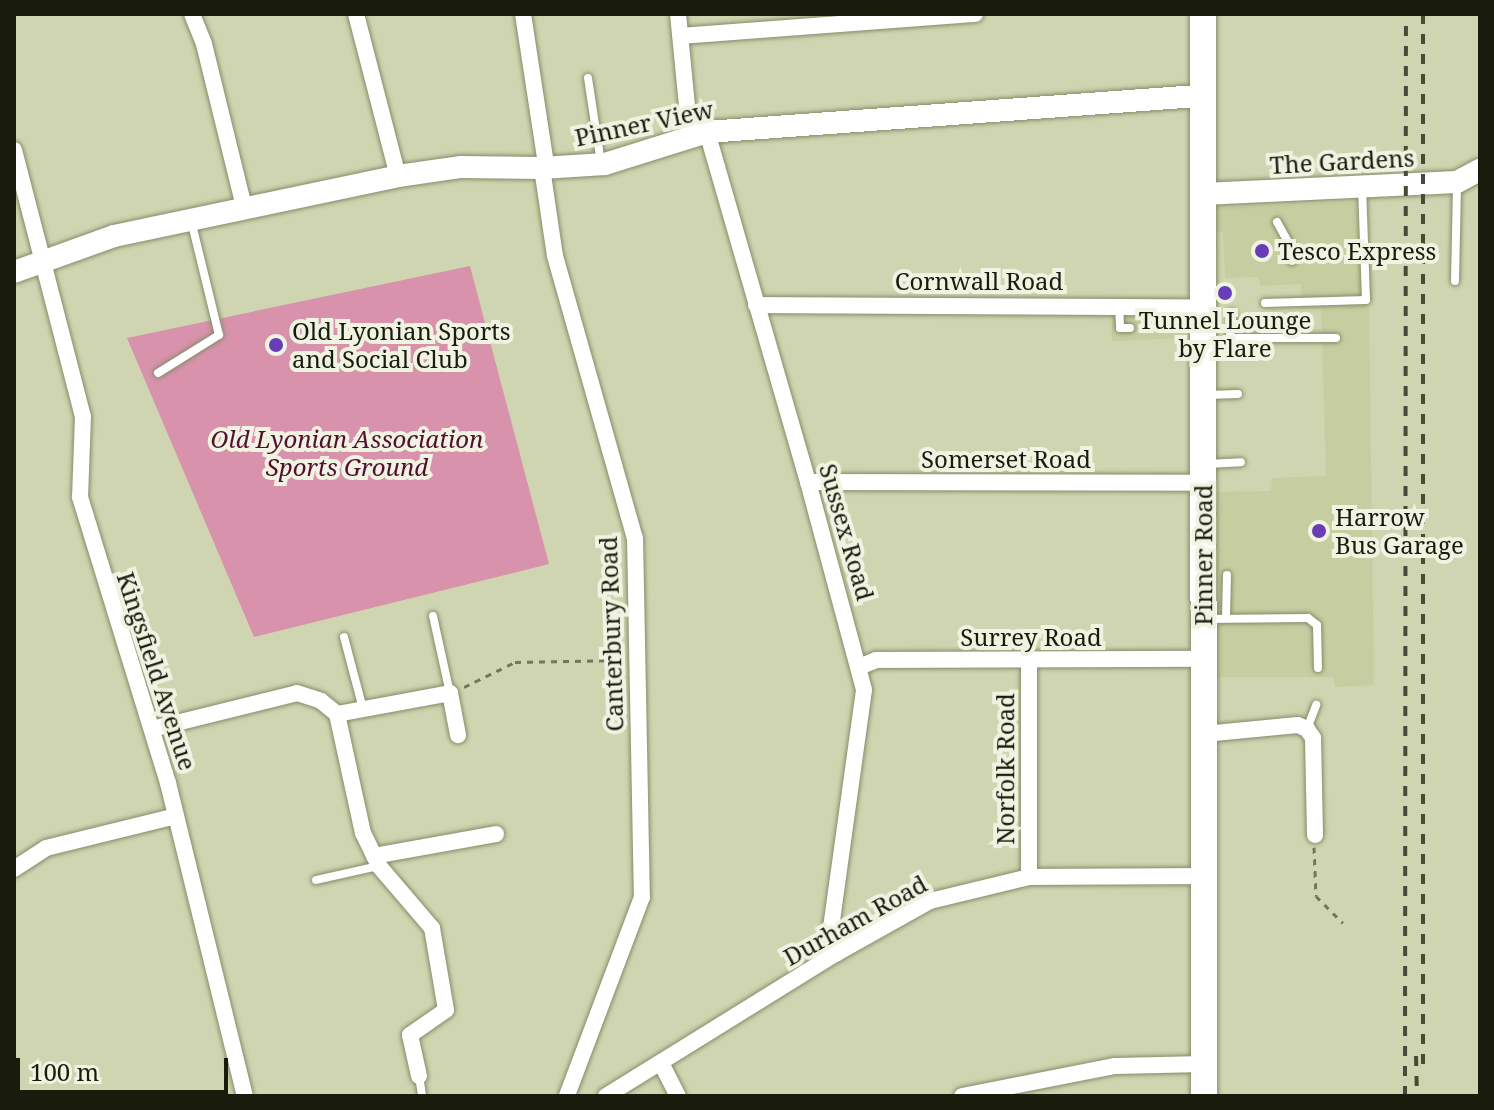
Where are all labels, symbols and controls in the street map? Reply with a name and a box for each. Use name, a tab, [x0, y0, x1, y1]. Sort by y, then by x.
street label: Pinner View	[572, 94, 716, 152]
street label: The Gardens	[1269, 143, 1415, 179]
place label: Tesco Express	[1278, 237, 1436, 265]
marker: Tesco Express	[1253, 242, 1271, 260]
street label: Cornwall Road	[895, 267, 1063, 295]
marker: Tunnel Lounge by Flare	[1216, 284, 1234, 302]
place label: Tunnel Lounge by Flare	[1139, 306, 1311, 362]
place label: Old Lyonian Sports and Social Club	[292, 317, 510, 373]
marker: Old Lyonian Sports and Social Club	[267, 336, 285, 354]
park label: Old Lyonian Association Sports Ground	[211, 425, 483, 481]
street label: Somerset Road	[921, 445, 1091, 473]
street label: Sussex Road	[814, 460, 880, 604]
street label: Pinner Road	[1189, 484, 1217, 626]
place label: Harrow Bus Garage	[1335, 503, 1464, 559]
marker: Harrow Bus Garage	[1310, 522, 1328, 540]
street label: Canterbury Road	[593, 536, 629, 732]
street label: Kingsfield Avenue	[111, 568, 203, 774]
street label: Surrey Road	[960, 623, 1102, 651]
street label: Norfolk Road	[991, 693, 1019, 845]
street label: Durham Road	[778, 869, 932, 971]
scale bar	[20, 1042, 232, 1092]
text: 100 m	[30, 1055, 99, 1088]

